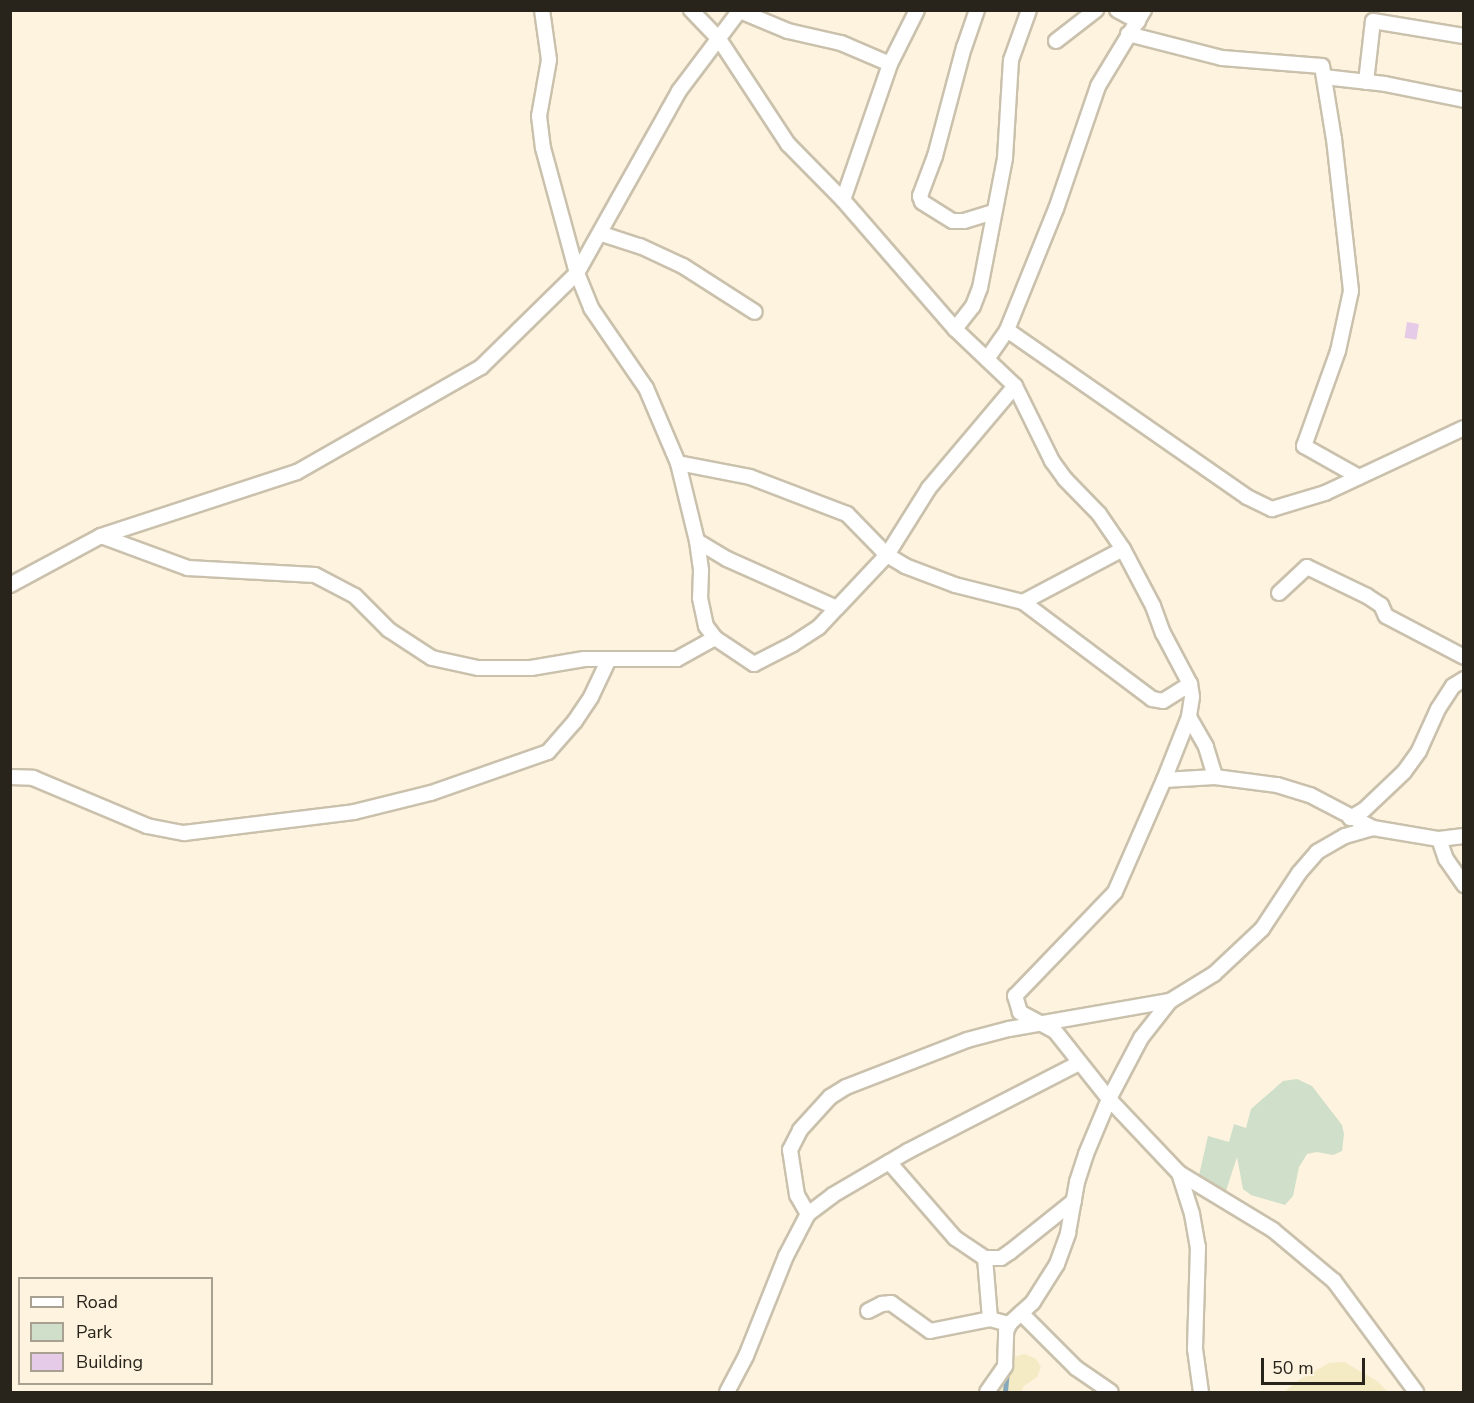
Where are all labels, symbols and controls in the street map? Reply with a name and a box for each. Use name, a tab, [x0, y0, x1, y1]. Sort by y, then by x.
legend	[18, 1277, 213, 1385]
text: Road	[76, 1290, 118, 1314]
text: Park	[76, 1320, 112, 1344]
scale bar	[1264, 1346, 1368, 1384]
text: Building	[76, 1350, 143, 1374]
text: 50 m	[1272, 1356, 1314, 1380]

